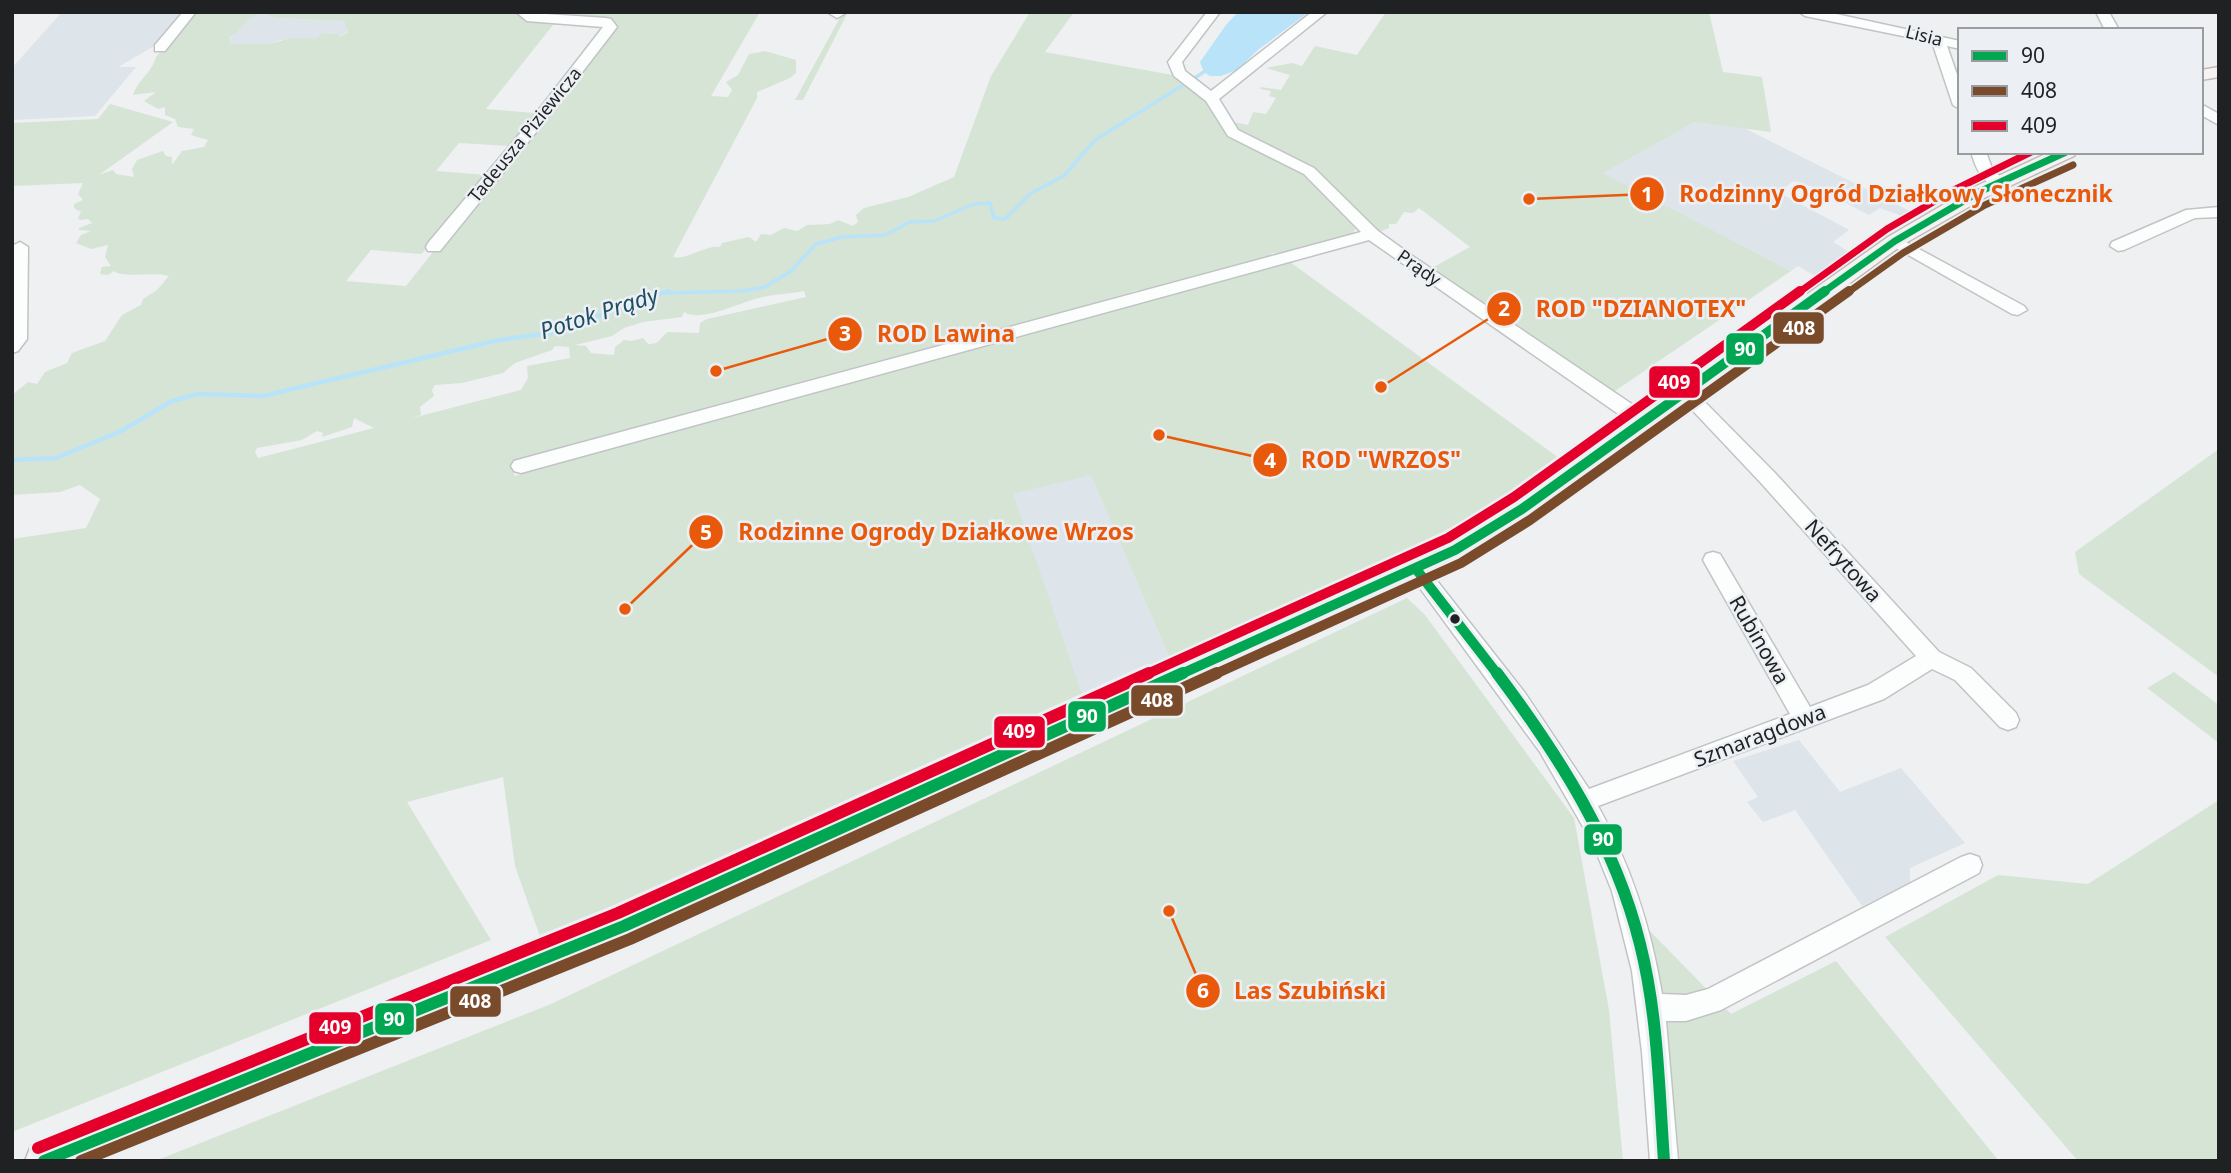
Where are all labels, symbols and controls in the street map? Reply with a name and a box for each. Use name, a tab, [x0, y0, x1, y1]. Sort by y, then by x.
street label: Lisia	[1903, 19, 1945, 51]
legend	[1958, 28, 2203, 154]
text: 90	[2021, 41, 2045, 69]
street label: Tadeusza Piziewicza	[462, 62, 586, 207]
text: 408	[2021, 76, 2057, 104]
text: 409	[2021, 111, 2057, 139]
callout: Rodzinny Ogród Działkowy Słonecznik	[1630, 172, 2126, 216]
text: Rodzinny Ogród Działkowy Słonecznik	[1679, 177, 2114, 209]
text: 1	[1641, 180, 1653, 208]
street label: Prądy	[1393, 243, 1447, 291]
water label: Potok Prądy	[535, 277, 663, 346]
callout: ROD "DZIANOTEX"	[1486, 287, 1760, 331]
text: ROD "DZIANOTEX"	[1536, 292, 1746, 324]
text: 2	[1498, 294, 1510, 322]
line badge: 408	[1772, 311, 1825, 345]
callout: ROD Lawina	[828, 312, 1029, 356]
text: 408	[1783, 315, 1815, 341]
text: ROD Lawina	[877, 317, 1015, 349]
text: 3	[839, 319, 851, 347]
line badge: 90	[1725, 332, 1765, 366]
text: 90	[1734, 336, 1756, 362]
line badge: 409	[1648, 365, 1701, 399]
text: 409	[1658, 369, 1690, 395]
callout: ROD "WRZOS"	[1252, 438, 1475, 482]
text: ROD "WRZOS"	[1301, 443, 1461, 475]
text: 4	[1264, 446, 1276, 474]
callout: Rodzinne Ogrody Działkowe Wrzos	[689, 510, 1147, 554]
street label: Nefrytowa	[1799, 513, 1888, 608]
text: Rodzinne Ogrody Działkowe Wrzos	[738, 515, 1134, 547]
text: 5	[700, 518, 712, 546]
street label: Rubinowa	[1723, 590, 1796, 689]
unlabelled marker	[1448, 612, 1462, 626]
line badge: 408	[1130, 684, 1184, 717]
text: 408	[1141, 687, 1173, 713]
street label: Szmaragdowa	[1690, 697, 1830, 773]
line badge: 90	[1067, 700, 1107, 733]
text: 90	[1076, 703, 1098, 729]
line badge: 409	[993, 715, 1046, 749]
text: 409	[1003, 718, 1035, 744]
line badge: 90	[1583, 823, 1623, 856]
text: 90	[1592, 826, 1614, 852]
callout: Las Szubiński	[1185, 969, 1400, 1013]
text: Las Szubiński	[1234, 974, 1386, 1006]
text: 6	[1197, 976, 1209, 1004]
line badge: 408	[449, 985, 502, 1018]
text: 408	[459, 988, 491, 1014]
line badge: 90	[374, 1002, 415, 1036]
text: 90	[383, 1006, 405, 1032]
line badge: 409	[308, 1011, 362, 1045]
text: 409	[319, 1014, 351, 1040]

